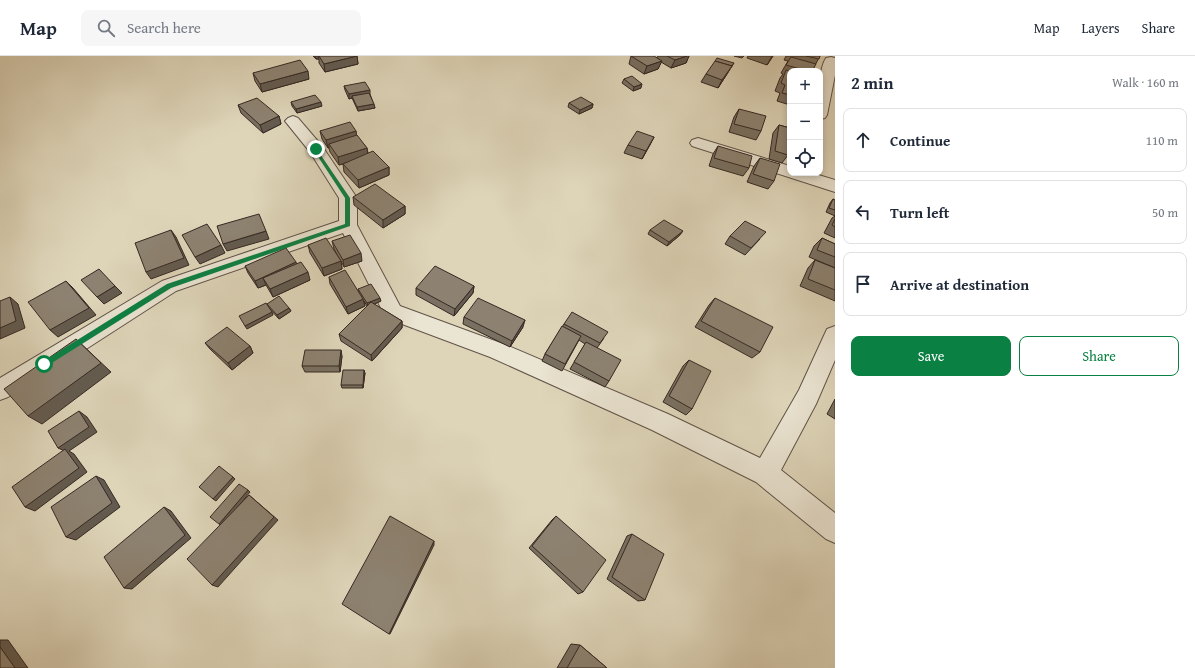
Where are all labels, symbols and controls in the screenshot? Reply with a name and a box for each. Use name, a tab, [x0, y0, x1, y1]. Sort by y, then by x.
search box	[81, 10, 361, 46]
text: Map	[20, 14, 57, 42]
icon: search	[95, 17, 117, 39]
text: Search here	[127, 17, 201, 38]
text: Map	[1034, 18, 1060, 38]
text: Layers	[1082, 18, 1120, 38]
text: Share	[1142, 18, 1175, 38]
map controls	[787, 68, 823, 176]
button: +	[787, 68, 823, 104]
text: 2 min	[851, 70, 893, 95]
text: Walk · 160 m	[1112, 73, 1179, 92]
button: −	[787, 104, 823, 140]
icon: ahead	[852, 129, 874, 151]
text: Continue	[890, 130, 951, 151]
text: 110 m	[1146, 131, 1178, 150]
route end	[307, 140, 325, 158]
button: locate	[787, 140, 823, 176]
icon: left	[852, 201, 874, 223]
text: Turn left	[890, 202, 949, 223]
text: 50 m	[1152, 203, 1178, 222]
icon: arrive	[852, 273, 874, 295]
text: Arrive at destination	[890, 274, 1029, 295]
button: Save	[851, 336, 1011, 376]
button: Share	[1019, 336, 1179, 376]
route start	[35, 355, 53, 373]

